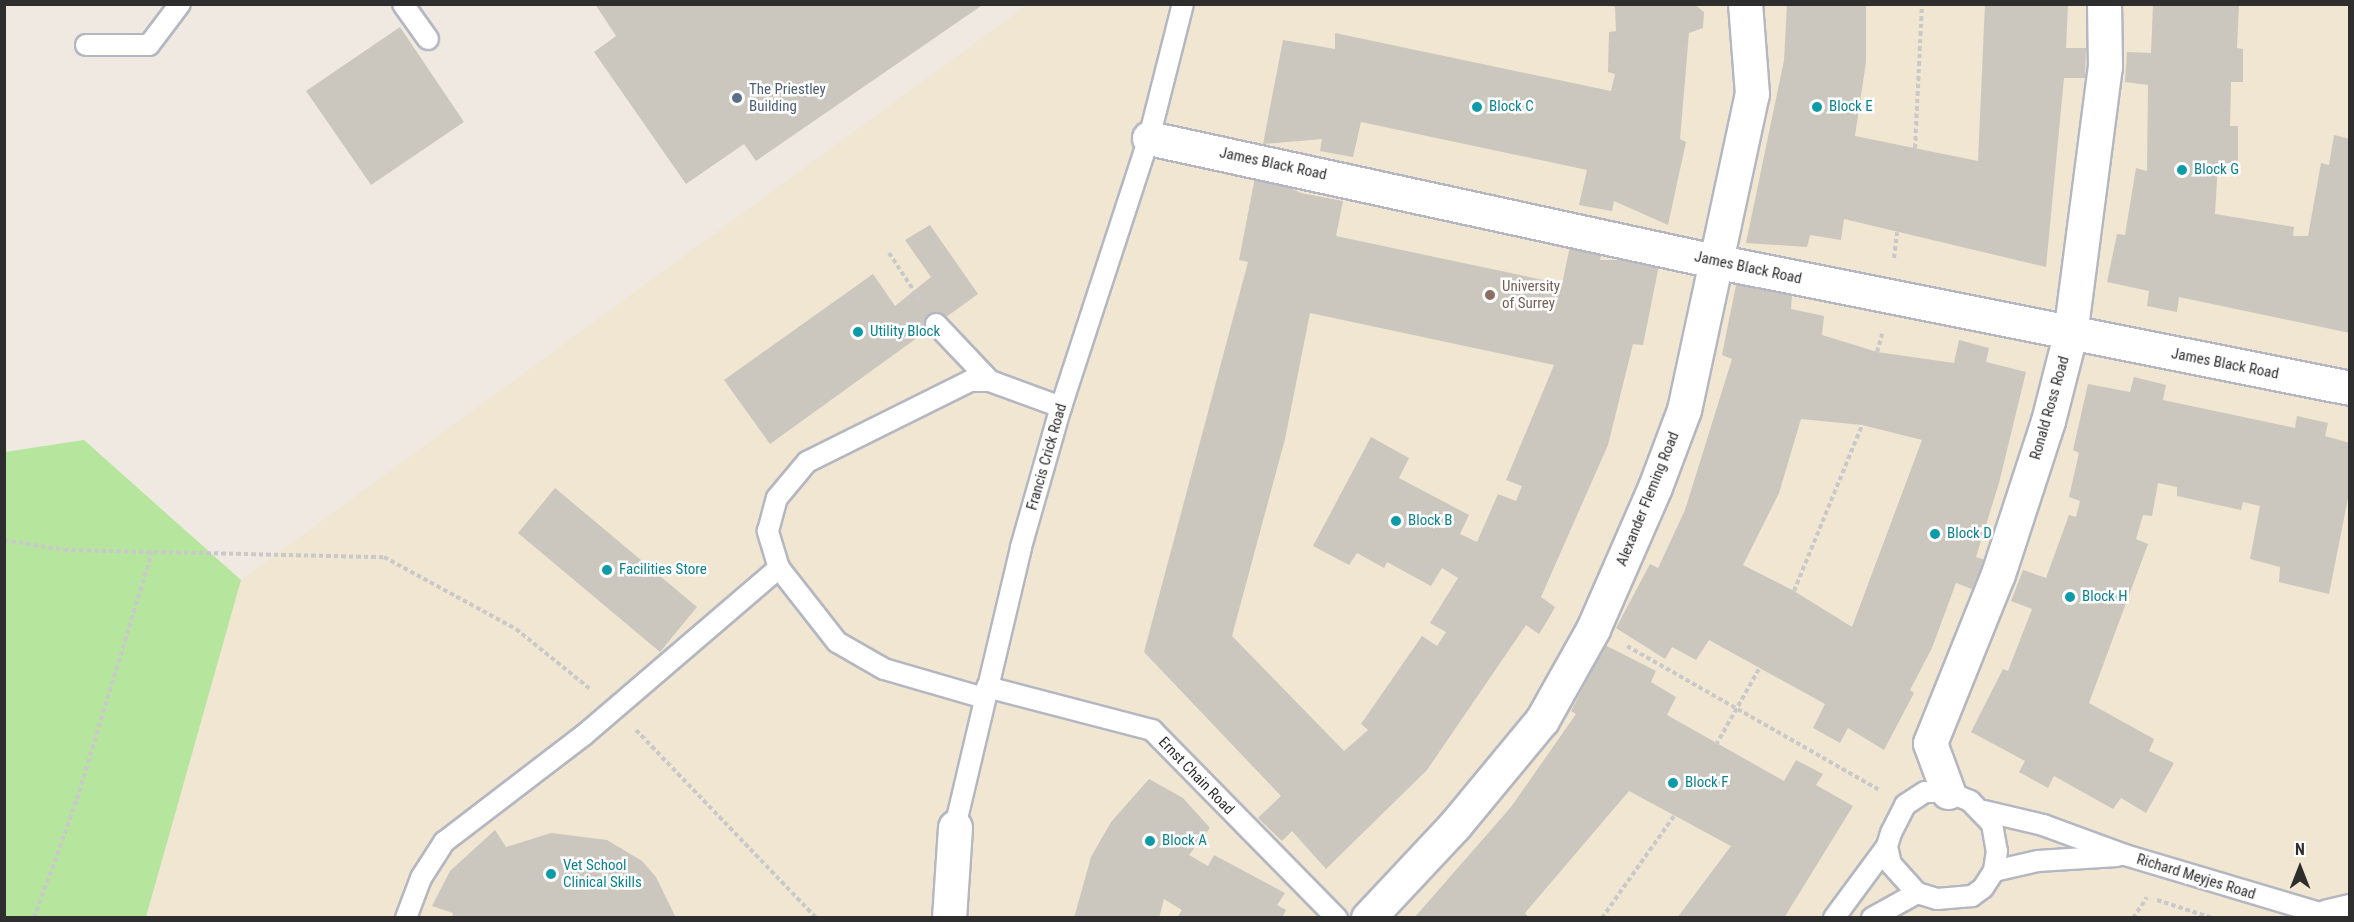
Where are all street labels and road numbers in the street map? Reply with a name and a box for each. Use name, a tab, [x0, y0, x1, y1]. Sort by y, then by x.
street label: James Black Road	[1218, 144, 1328, 184]
street label: James Black Road	[1693, 248, 1803, 288]
street label: James Black Road	[2170, 345, 2280, 383]
street label: Ronald Ross Road	[2027, 354, 2073, 462]
street label: Francis Crick Road	[1023, 402, 1071, 512]
street label: Alexander Fleming Road	[1613, 429, 1683, 569]
street label: Ernst Chain Road	[1154, 733, 1238, 819]
street label: Richard Meyjes Road	[2134, 850, 2258, 904]

